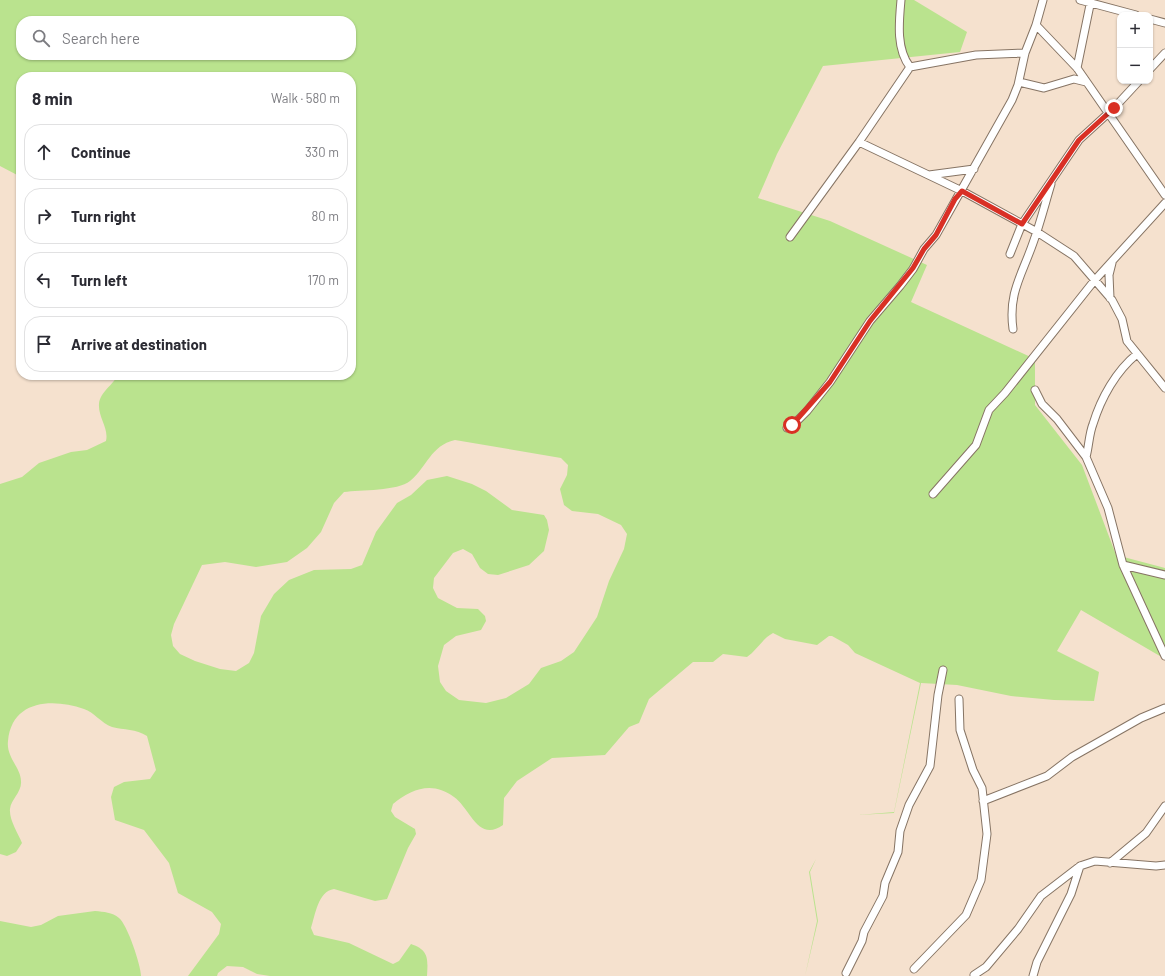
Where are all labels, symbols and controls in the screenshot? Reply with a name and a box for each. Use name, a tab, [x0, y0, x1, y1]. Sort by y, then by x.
map controls	[1117, 12, 1153, 84]
button: +	[1117, 12, 1153, 48]
search box	[16, 16, 356, 60]
icon: search	[30, 27, 52, 49]
text: Search here	[62, 29, 140, 47]
button: −	[1117, 48, 1153, 84]
text: 8 min	[32, 88, 72, 108]
text: Walk · 580 m	[271, 90, 340, 106]
route end	[1105, 99, 1123, 117]
icon: ahead	[33, 141, 55, 163]
text: Continue	[71, 143, 131, 161]
text: 330 m	[305, 144, 339, 160]
icon: right	[33, 205, 55, 227]
text: Turn right	[71, 207, 136, 225]
text: 80 m	[312, 208, 339, 224]
icon: left	[33, 269, 55, 291]
text: Turn left	[71, 271, 127, 289]
text: 170 m	[308, 272, 339, 288]
icon: arrive	[33, 333, 55, 355]
text: Arrive at destination	[71, 335, 207, 353]
route start	[783, 416, 801, 434]

